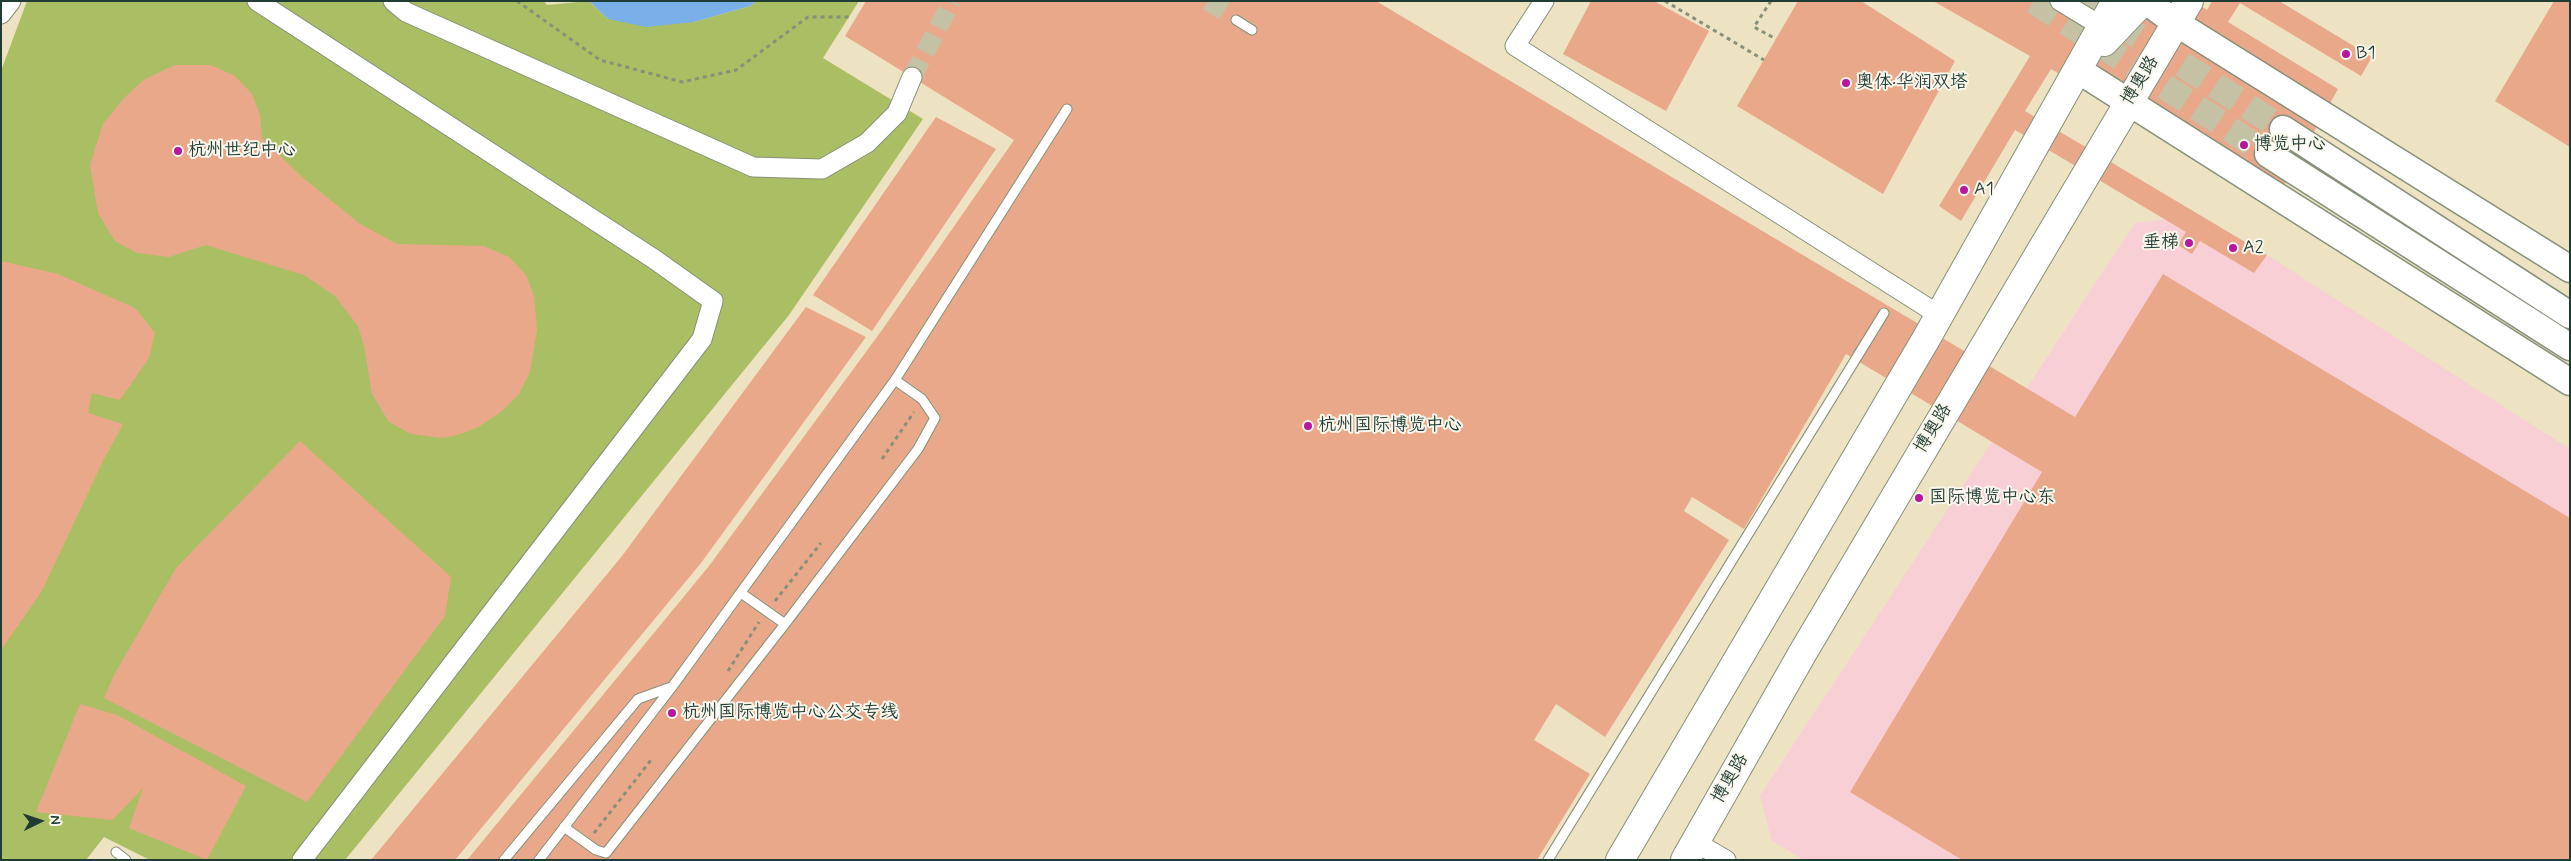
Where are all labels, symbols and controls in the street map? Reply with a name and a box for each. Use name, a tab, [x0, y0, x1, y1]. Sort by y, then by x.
place label: B1	[2356, 43, 2375, 65]
marker: B1	[2340, 48, 2352, 60]
street label: 博奥路	[2118, 52, 2164, 110]
place label: 奥体·华润双塔	[1856, 72, 1968, 94]
marker: 奥体·华润双塔	[1840, 77, 1852, 89]
place label: 博览中心	[2254, 134, 2326, 156]
marker: 博览中心	[2238, 139, 2250, 151]
place label: 杭州世纪中心	[188, 140, 296, 162]
marker: 杭州世纪中心	[172, 145, 184, 157]
place label: A1	[1974, 179, 1994, 201]
marker: A1	[1958, 184, 1970, 196]
place label: 垂梯	[2143, 232, 2179, 254]
marker: 垂梯	[2183, 237, 2195, 249]
place label: A2	[2243, 237, 2264, 259]
marker: A2	[2227, 242, 2239, 254]
street label: 博奥路	[1911, 400, 1957, 458]
place label: 杭州国际博览中心	[1318, 415, 1462, 437]
marker: 杭州国际博览中心	[1302, 420, 1314, 432]
place label: 国际博览中心东	[1929, 487, 2055, 509]
marker: 国际博览中心东	[1913, 492, 1925, 504]
place label: 杭州国际博览中心公交专线	[682, 702, 898, 724]
marker: 杭州国际博览中心公交专线	[666, 707, 678, 719]
street label: 博奥路	[1708, 750, 1754, 808]
north arrow	[15, 796, 65, 846]
text: N	[46, 815, 64, 825]

